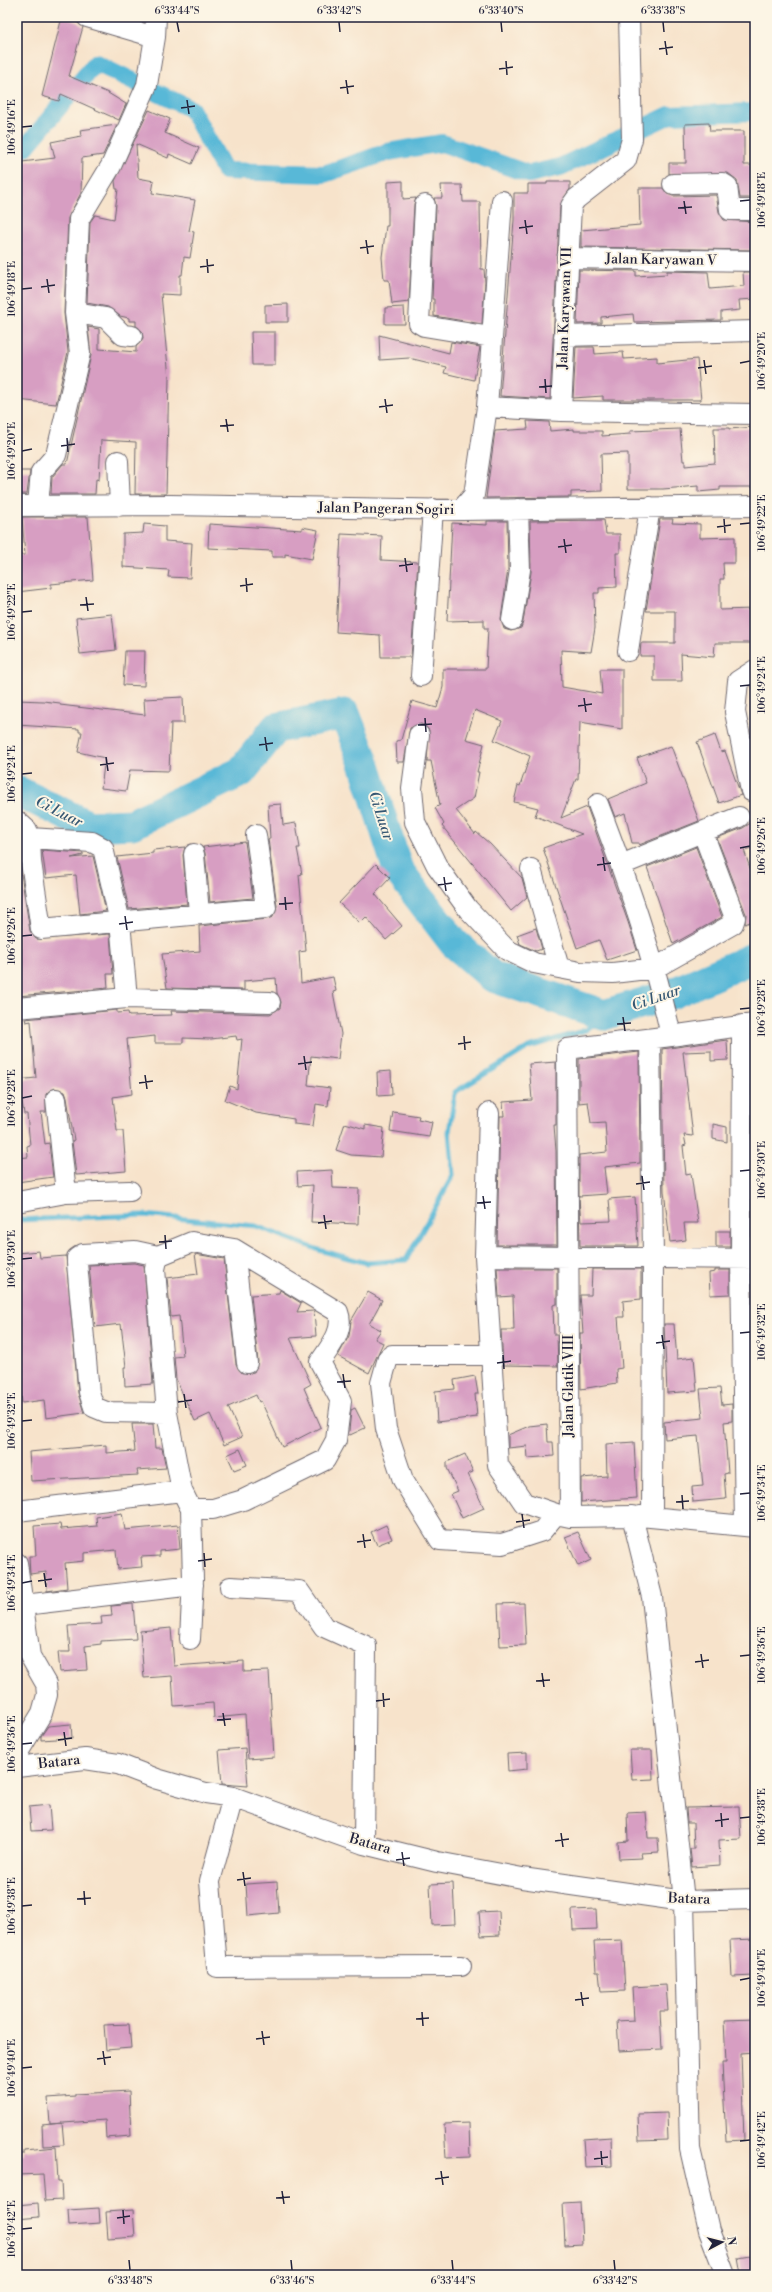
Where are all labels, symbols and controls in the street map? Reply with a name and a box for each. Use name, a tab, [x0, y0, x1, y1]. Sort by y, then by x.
text: 6°33'44"S	[155, 5, 200, 17]
text: 6°33'42"S	[317, 5, 361, 17]
text: 6°33'40"S	[478, 5, 524, 17]
text: 6°33'38"S	[641, 5, 685, 17]
text: 106°49'16"E	[6, 99, 18, 155]
text: 106°49'18"E	[756, 172, 768, 228]
street label: Jalan Karyawan VII	[554, 246, 576, 370]
street label: Jalan Karyawan V	[604, 250, 718, 270]
text: 106°49'18"E	[6, 261, 18, 317]
text: 106°49'20"E	[756, 332, 768, 390]
text: 106°49'20"E	[6, 422, 18, 480]
text: 106°49'22"E	[756, 495, 768, 551]
street label: Jalan Pangeran Sogiri	[316, 499, 455, 519]
text: 106°49'22"E	[6, 584, 18, 640]
text: 106°49'24"E	[756, 656, 768, 714]
text: 106°49'24"E	[6, 745, 18, 803]
water label: Ci Luar	[364, 789, 398, 844]
water label: Ci Luar	[32, 792, 86, 832]
text: 106°49'26"E	[756, 817, 768, 875]
text: 106°49'26"E	[6, 907, 18, 965]
text: 106°49'28"E	[756, 979, 768, 1037]
water label: Ci Luar	[629, 981, 684, 1015]
text: 106°49'28"E	[6, 1069, 18, 1127]
text: 106°49'30"E	[756, 1141, 768, 1199]
text: 106°49'30"E	[6, 1230, 18, 1288]
text: 106°49'32"E	[756, 1304, 768, 1360]
street label: Jalan Glatik VIII	[560, 1334, 578, 1438]
text: 106°49'32"E	[6, 1393, 18, 1449]
text: 106°49'34"E	[756, 1464, 768, 1522]
text: 106°49'34"E	[6, 1554, 18, 1612]
text: 106°49'36"E	[756, 1626, 768, 1684]
text: 106°49'36"E	[6, 1715, 18, 1773]
street label: Batara	[36, 1751, 82, 1773]
text: 106°49'38"E	[756, 1788, 768, 1846]
street label: Batara	[346, 1829, 394, 1859]
text: 106°49'38"E	[6, 1877, 18, 1935]
street label: Batara	[667, 1889, 711, 1909]
text: 106°49'40"E	[756, 1949, 768, 2007]
text: 106°49'40"E	[6, 2039, 18, 2097]
text: 106°49'42"E	[756, 2111, 768, 2169]
text: 106°49'42"E	[6, 2200, 18, 2258]
north arrow	[702, 2222, 742, 2262]
text: N	[723, 2236, 738, 2246]
text: 6°33'48"S	[108, 2275, 153, 2287]
text: 6°33'46"S	[270, 2275, 315, 2287]
text: 6°33'44"S	[431, 2275, 476, 2287]
text: 6°33'42"S	[593, 2275, 637, 2287]

